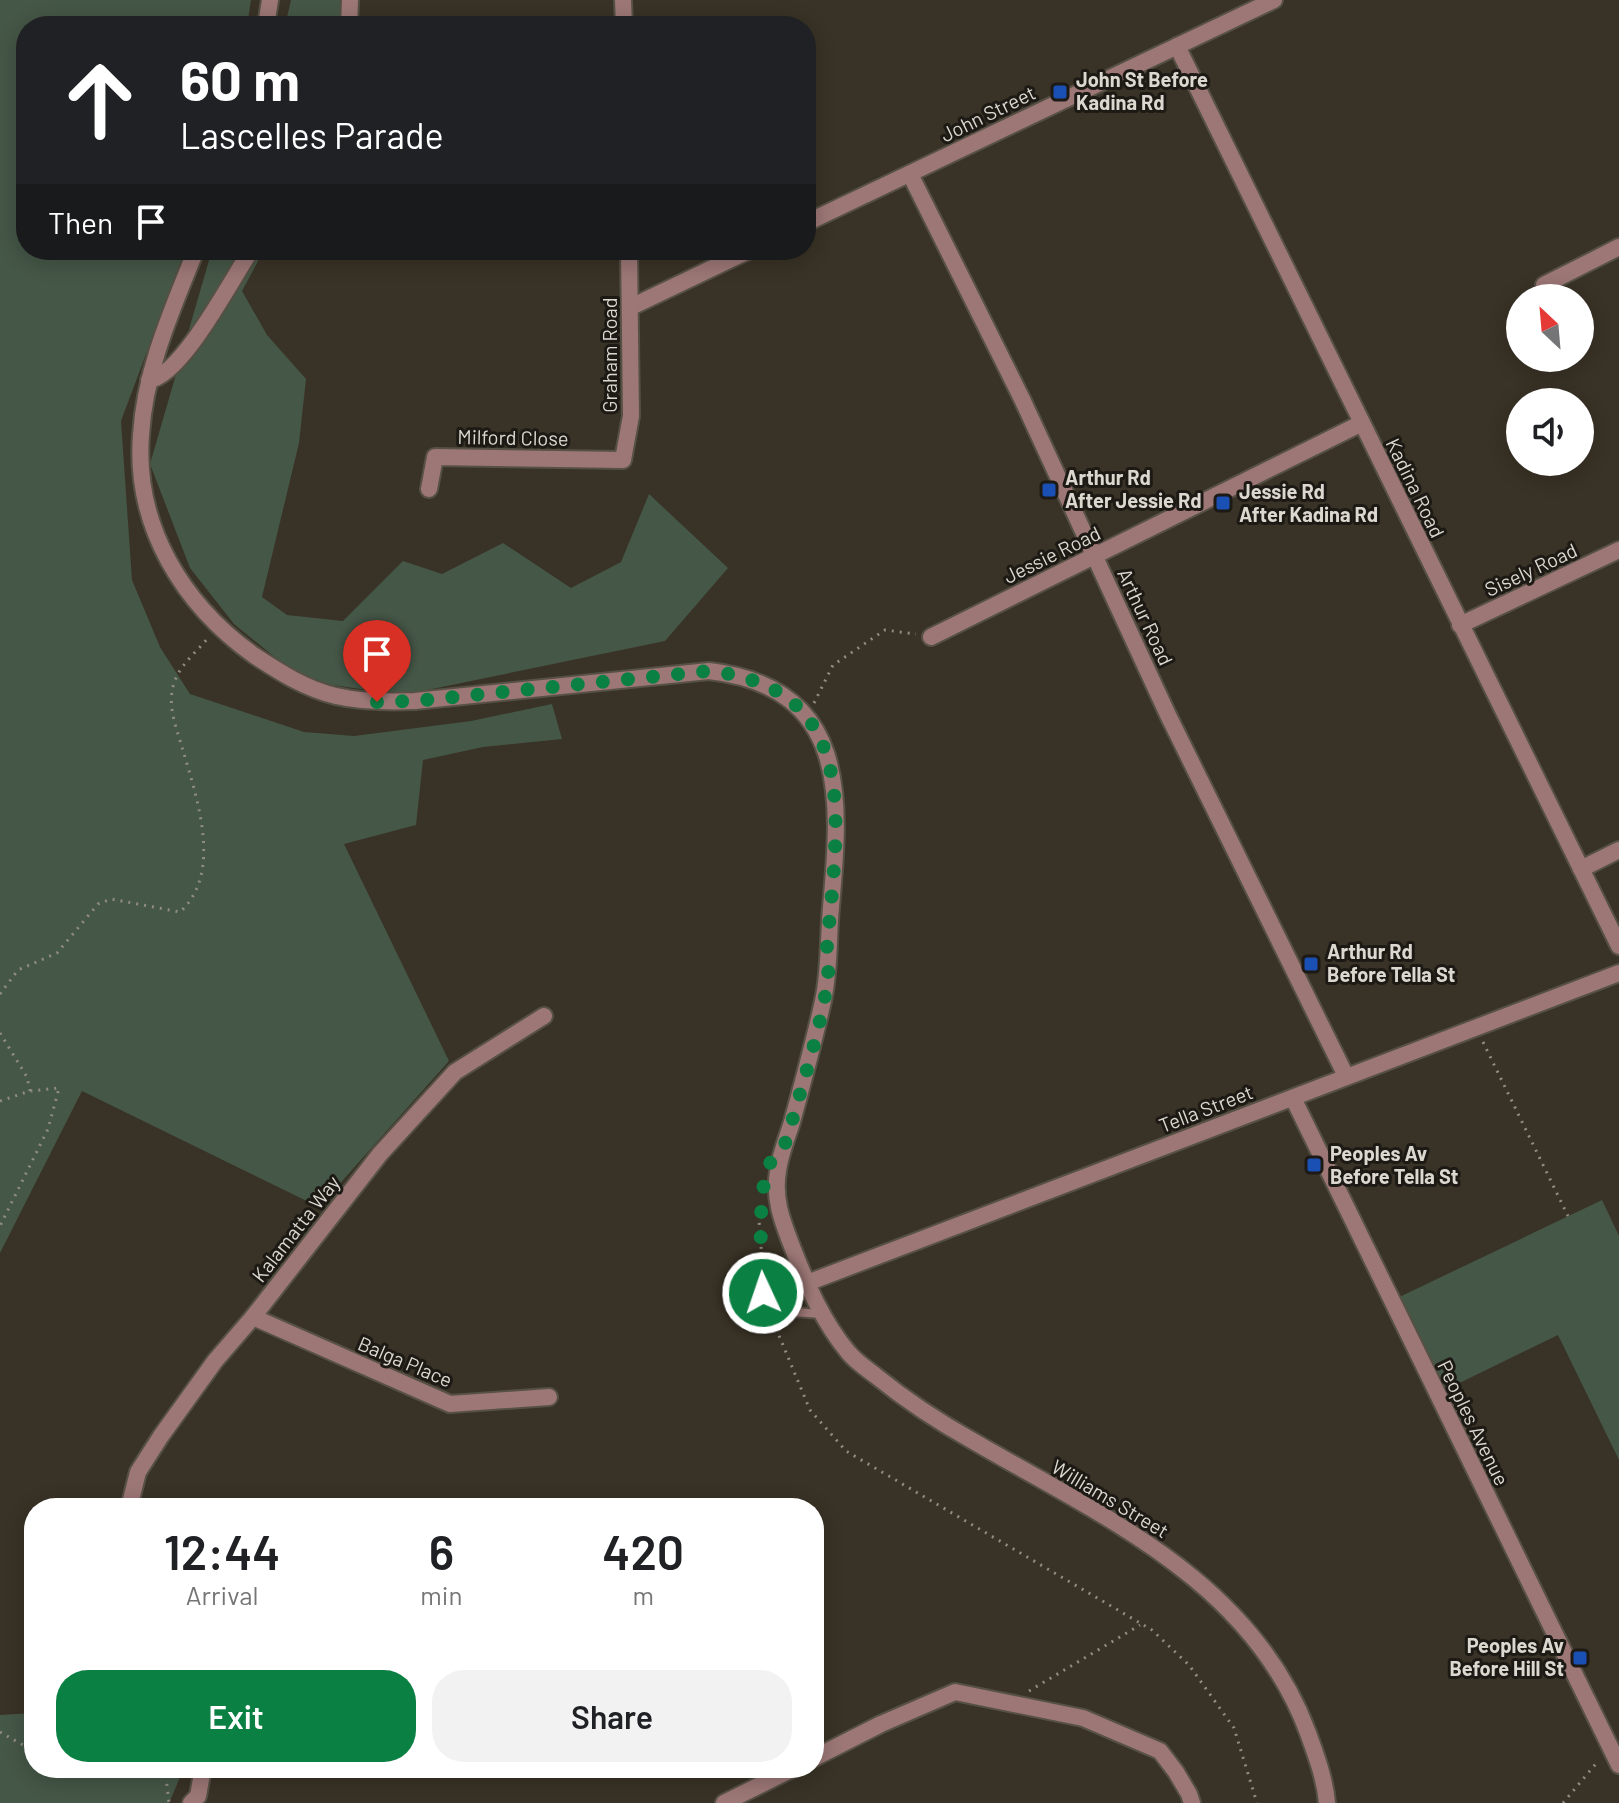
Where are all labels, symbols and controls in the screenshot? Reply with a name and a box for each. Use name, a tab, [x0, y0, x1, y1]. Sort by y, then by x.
text: 60 m	[180, 45, 300, 112]
icon: ahead	[48, 48, 152, 152]
place label: John St Before Kadina Rd	[1076, 67, 1208, 114]
street label: John Street	[936, 80, 1039, 146]
marker: John St Before Kadina Rd	[1051, 83, 1069, 101]
text: Lascelles Parade	[180, 113, 444, 156]
icon: arrive	[129, 200, 173, 244]
text: Then	[48, 204, 113, 240]
north arrow	[1506, 284, 1594, 372]
map controls	[1506, 284, 1594, 476]
street label: Graham Road	[597, 297, 621, 413]
button: sound	[1506, 388, 1594, 476]
street label: Milford Close	[457, 424, 569, 450]
street label: Kadina Road	[1382, 434, 1450, 541]
place label: Arthur Rd After Jessie Rd	[1065, 465, 1201, 512]
place label: Jessie Rd After Kadina Rd	[1239, 479, 1378, 526]
marker: Arthur Rd After Jessie Rd	[1040, 481, 1058, 499]
marker: Jessie Rd After Kadina Rd	[1214, 494, 1232, 512]
street label: Jessie Road	[999, 520, 1104, 588]
street label: Sisely Road	[1481, 537, 1581, 601]
street label: Arthur Road	[1113, 564, 1179, 669]
pin	[343, 620, 411, 702]
icon: arrive	[355, 632, 399, 676]
place label: Arthur Rd Before Tella St	[1327, 939, 1455, 986]
marker: Arthur Rd Before Tella St	[1302, 955, 1320, 973]
street label: Tella Street	[1155, 1079, 1256, 1137]
place label: Peoples Av Before Tella St	[1330, 1141, 1458, 1188]
marker: Peoples Av Before Tella St	[1305, 1156, 1323, 1174]
street label: Kalamatta Way	[246, 1170, 344, 1286]
position arrow	[721, 1251, 805, 1335]
street label: Balga Place	[355, 1331, 456, 1392]
street label: Peoples Avenue	[1433, 1356, 1515, 1489]
street label: Williams Street	[1048, 1454, 1173, 1542]
text: 12:44	[164, 1522, 280, 1580]
text: 6	[429, 1522, 454, 1580]
text: 420	[602, 1522, 684, 1580]
text: Arrival	[186, 1579, 258, 1610]
text: min	[420, 1579, 462, 1610]
text: m	[632, 1579, 654, 1610]
place label: Peoples Av Before Hill St	[1449, 1633, 1564, 1680]
marker: Peoples Av Before Hill St	[1571, 1649, 1589, 1667]
button: Exit	[56, 1670, 416, 1762]
button: Share	[432, 1670, 792, 1762]

